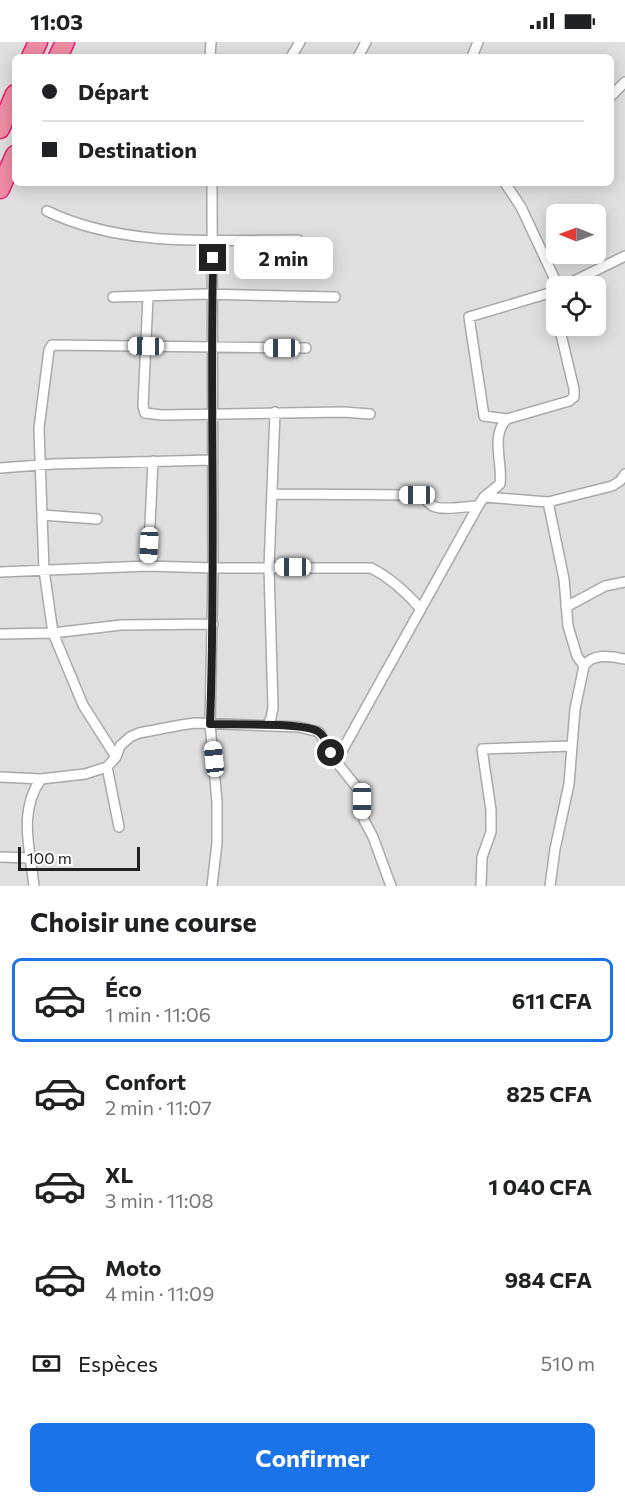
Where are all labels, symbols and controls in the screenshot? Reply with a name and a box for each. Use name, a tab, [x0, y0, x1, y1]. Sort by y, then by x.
text: 11:03	[30, 8, 83, 35]
text: Départ	[78, 78, 149, 105]
text: Destination	[78, 136, 197, 163]
north arrow	[546, 204, 606, 264]
map controls	[546, 204, 606, 336]
callout: 2 min	[234, 237, 333, 279]
route end	[199, 244, 226, 271]
text: 2 min	[259, 246, 308, 270]
button: locate	[546, 276, 606, 336]
car	[128, 337, 164, 355]
car	[264, 339, 300, 357]
car	[399, 486, 435, 504]
car	[139, 527, 159, 563]
car	[275, 558, 311, 576]
route start	[317, 739, 344, 766]
car	[203, 740, 225, 778]
car	[353, 783, 371, 819]
scale bar	[18, 844, 140, 872]
text: 100 m	[27, 848, 72, 867]
text: Choisir une course	[30, 905, 257, 938]
icon: car	[33, 973, 87, 1027]
text: Éco	[105, 975, 142, 1002]
text: 611 CFA	[512, 987, 592, 1014]
text: 1 min · 11:06	[105, 1002, 211, 1026]
icon: car	[33, 1066, 87, 1120]
text: Confort	[105, 1068, 186, 1095]
text: 825 CFA	[506, 1080, 592, 1107]
text: 2 min · 11:07	[105, 1095, 212, 1119]
icon: car	[33, 1159, 87, 1213]
text: XL	[105, 1161, 133, 1188]
text: 1 040 CFA	[488, 1173, 592, 1200]
text: 3 min · 11:08	[105, 1188, 214, 1212]
icon: car	[33, 1252, 87, 1306]
text: Moto	[105, 1254, 161, 1281]
text: 984 CFA	[504, 1266, 592, 1293]
text: 4 min · 11:09	[105, 1281, 214, 1305]
icon: cash	[30, 1347, 63, 1380]
text: Espèces	[78, 1350, 158, 1377]
text: 510 m	[541, 1351, 595, 1375]
button: Confirmer	[30, 1423, 595, 1492]

